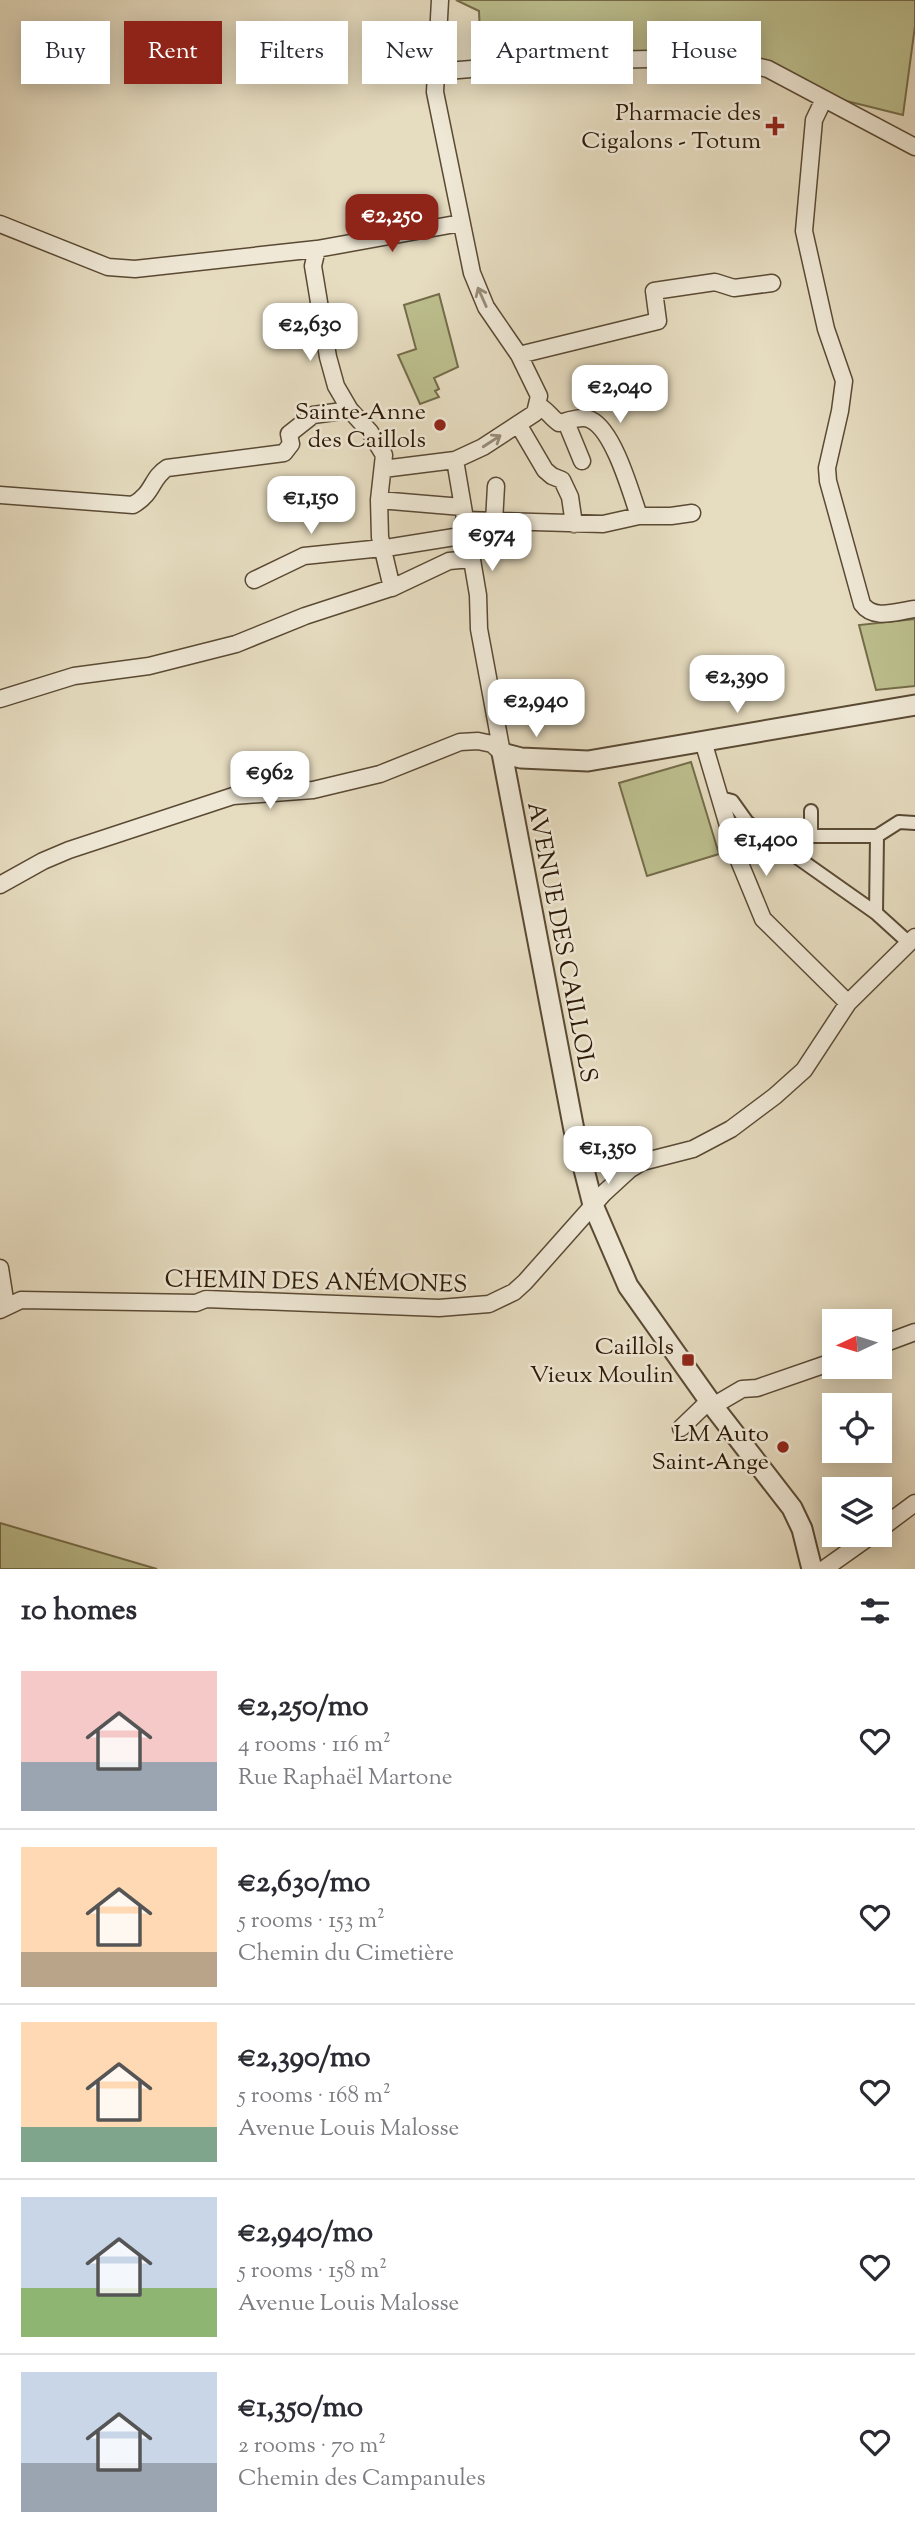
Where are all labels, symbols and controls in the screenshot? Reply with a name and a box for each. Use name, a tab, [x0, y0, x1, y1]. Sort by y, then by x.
chip: Buy	[21, 21, 110, 84]
chip: Rent	[124, 21, 222, 84]
chip: Filters	[236, 21, 348, 84]
chip: New	[362, 21, 457, 84]
chip: Apartment	[471, 21, 633, 84]
chip: House	[647, 21, 761, 84]
place label: Pharmacie des Cigalons - Totum	[581, 97, 761, 159]
marker: Pharmacie des Cigalons - Totum	[767, 118, 783, 134]
pin: €2,250	[335, 194, 449, 254]
text: €2,250	[361, 200, 423, 233]
one-way arrow	[475, 287, 488, 308]
pin: €2,630	[253, 304, 367, 363]
text: €2,630	[279, 309, 341, 342]
pin: €2,040	[563, 366, 677, 425]
text: €2,040	[588, 371, 652, 404]
place label: Sainte-Anne des Caillols	[295, 396, 426, 458]
marker: Sainte-Anne des Caillols	[432, 417, 448, 433]
one-way arrow	[482, 433, 501, 448]
pin: €1,150	[254, 476, 368, 536]
text: €1,150	[283, 482, 339, 515]
pin: €974	[451, 514, 533, 573]
text: €974	[469, 519, 515, 552]
pin: €2,390	[680, 656, 794, 715]
text: €2,390	[706, 661, 768, 694]
pin: €2,940	[479, 680, 593, 739]
text: €2,940	[504, 685, 568, 718]
pin: €962	[229, 752, 311, 811]
text: €962	[246, 757, 294, 790]
street label: AVENUE DES CAILLOLS	[517, 799, 605, 1086]
pin: €1,400	[709, 818, 823, 878]
text: €1,400	[734, 824, 798, 857]
pin: €1,350	[551, 1126, 665, 1186]
text: €1,350	[579, 1132, 637, 1165]
street label: CHEMIN DES ANÉMONES	[164, 1263, 468, 1303]
north arrow	[822, 1309, 892, 1379]
map controls	[822, 1309, 892, 1547]
place label: Caillols Vieux Moulin	[530, 1331, 674, 1393]
marker: Caillols Vieux Moulin	[680, 1352, 696, 1368]
button: locate	[822, 1393, 892, 1463]
place label: LM Auto Saint-Ange	[651, 1418, 769, 1480]
marker: LM Auto Saint-Ange	[775, 1439, 791, 1455]
button: layers	[822, 1477, 892, 1547]
text: 10 homes	[21, 1590, 137, 1633]
icon: filters	[856, 1592, 894, 1630]
text: €2,250/mo	[238, 1686, 369, 1729]
icon: home	[77, 1699, 161, 1783]
icon: heart	[856, 1722, 894, 1760]
text: 4 rooms · 116 m²	[238, 1729, 391, 1762]
text: Rue Raphaël Martone	[238, 1762, 453, 1795]
text: €2,630/mo	[238, 1862, 370, 1905]
icon: home	[77, 1875, 161, 1959]
icon: heart	[856, 1898, 894, 1936]
text: 5 rooms · 153 m²	[238, 1905, 385, 1938]
text: Chemin du Cimetière	[238, 1938, 454, 1971]
text: €2,390/mo	[238, 2037, 371, 2080]
icon: home	[77, 2050, 161, 2134]
icon: heart	[856, 2073, 894, 2111]
text: 5 rooms · 168 m²	[238, 2080, 391, 2113]
text: Avenue Louis Malosse	[238, 2113, 459, 2146]
text: €2,940/mo	[238, 2212, 373, 2255]
icon: home	[77, 2225, 161, 2309]
icon: heart	[856, 2248, 894, 2286]
text: 5 rooms · 158 m²	[238, 2255, 387, 2288]
text: Avenue Louis Malosse	[238, 2288, 459, 2321]
text: €1,350/mo	[238, 2387, 363, 2430]
icon: home	[77, 2400, 161, 2484]
icon: heart	[856, 2423, 894, 2461]
text: 2 rooms · 70 m²	[238, 2430, 386, 2463]
text: Chemin des Campanules	[238, 2463, 486, 2496]

